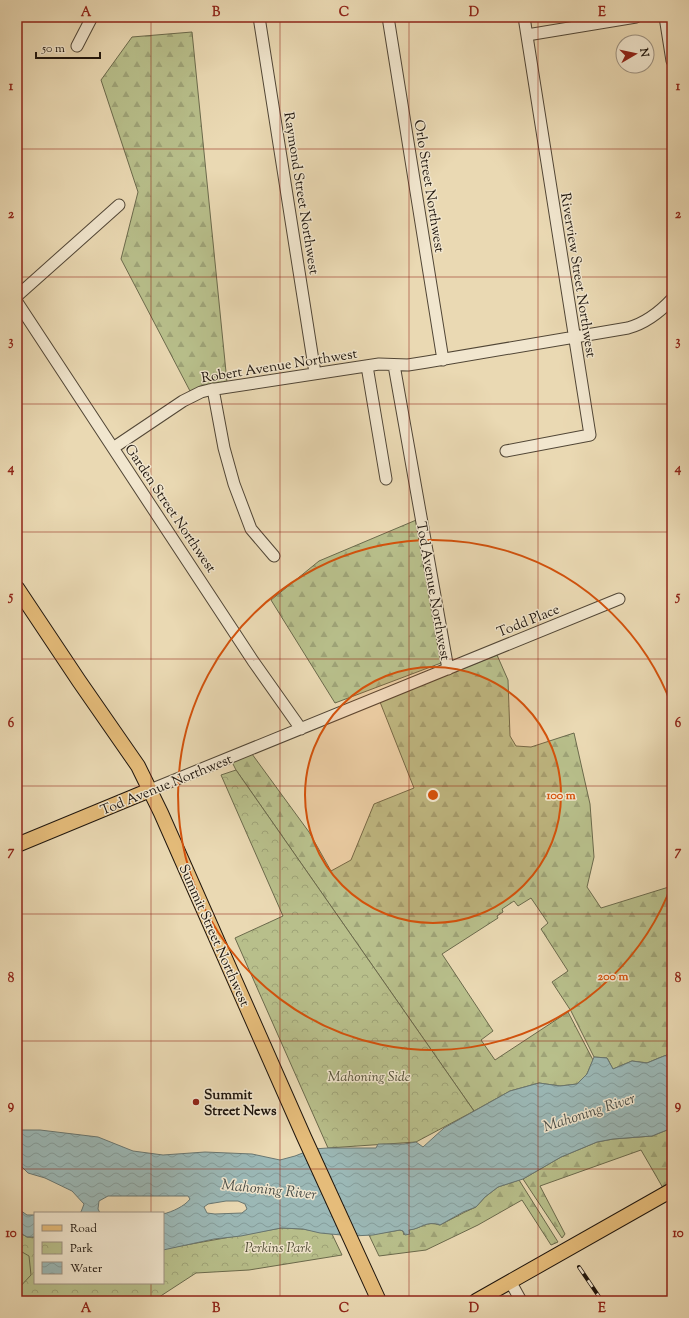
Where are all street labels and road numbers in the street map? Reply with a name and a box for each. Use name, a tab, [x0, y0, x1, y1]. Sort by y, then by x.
street label: Raymond Street Northwest	[277, 111, 323, 276]
street label: Orlo Street Northwest	[408, 118, 448, 254]
street label: Riverview Street Northwest	[554, 192, 600, 359]
street label: Robert Avenue Northwest	[200, 345, 359, 389]
street label: Garden Street Northwest	[119, 441, 220, 578]
street label: Tod Avenue Northwest	[410, 520, 454, 662]
street label: Todd Place	[494, 600, 563, 643]
street label: Tod Avenue Northwest	[98, 750, 236, 821]
street label: Summit Street Northwest	[173, 861, 254, 1010]

